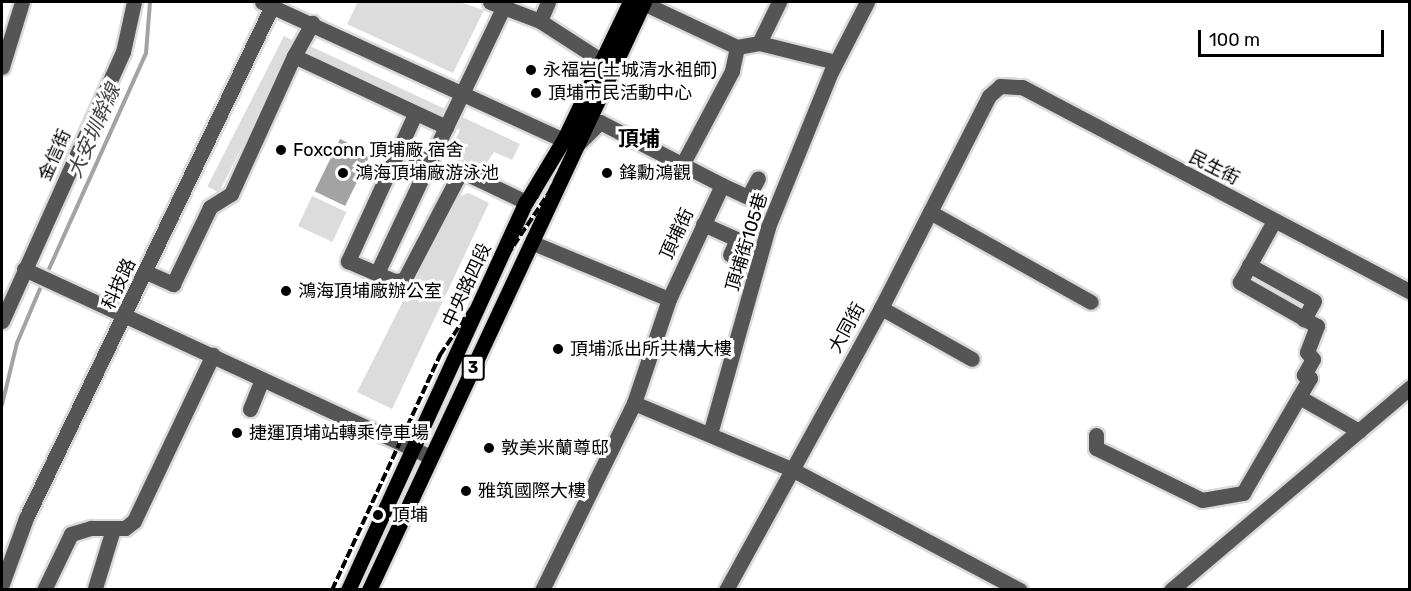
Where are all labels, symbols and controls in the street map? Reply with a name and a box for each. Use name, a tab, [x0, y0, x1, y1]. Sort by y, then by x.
scale bar	[1201, 18, 1387, 56]
text: 100 m	[1209, 29, 1260, 51]
place label: 永福岩(土城清水祖師)	[543, 59, 717, 81]
marker: 永福岩(土城清水祖師)	[524, 63, 538, 77]
water label: 大安圳幹線	[63, 80, 125, 182]
place label: 頂埔市民活動中心	[548, 82, 692, 104]
marker: 頂埔市民活動中心	[529, 86, 543, 100]
street label: 金信街	[34, 126, 76, 184]
district label: 頂埔	[618, 126, 660, 152]
place label: Foxconn 頂埔廠 宿舍	[293, 139, 464, 161]
marker: Foxconn 頂埔廠 宿舍	[274, 143, 288, 157]
street label: 民生街	[1185, 146, 1243, 190]
place label: 鴻海頂埔廠游泳池	[355, 162, 499, 184]
place label: 鋒勳鴻觀	[619, 162, 691, 184]
marker: 鴻海頂埔廠游泳池	[336, 166, 350, 180]
marker: 鋒勳鴻觀	[600, 166, 614, 180]
street label: 頂埔街105巷	[722, 190, 772, 294]
street label: 頂埔街	[656, 205, 698, 263]
street label: 中央路四段	[438, 240, 496, 330]
street label: 科技路	[98, 255, 140, 313]
place label: 鴻海頂埔廠辦公室	[298, 280, 442, 302]
marker: 鴻海頂埔廠辦公室	[279, 284, 293, 298]
street label: 大同街	[824, 299, 870, 357]
place label: 頂埔派出所共構大樓	[570, 338, 732, 360]
marker: 頂埔派出所共構大樓	[551, 342, 565, 356]
road number: 3	[461, 355, 485, 381]
place label: 捷運頂埔站轉乘停車場	[249, 422, 429, 444]
marker: 捷運頂埔站轉乘停車場	[230, 426, 244, 440]
place label: 敦美米蘭尊邸	[501, 437, 609, 459]
marker: 敦美米蘭尊邸	[482, 441, 496, 455]
place label: 雅筑國際大樓	[478, 480, 586, 502]
marker: 雅筑國際大樓	[459, 484, 473, 498]
place label: 頂埔	[392, 504, 428, 526]
marker: 頂埔	[369, 506, 387, 524]

